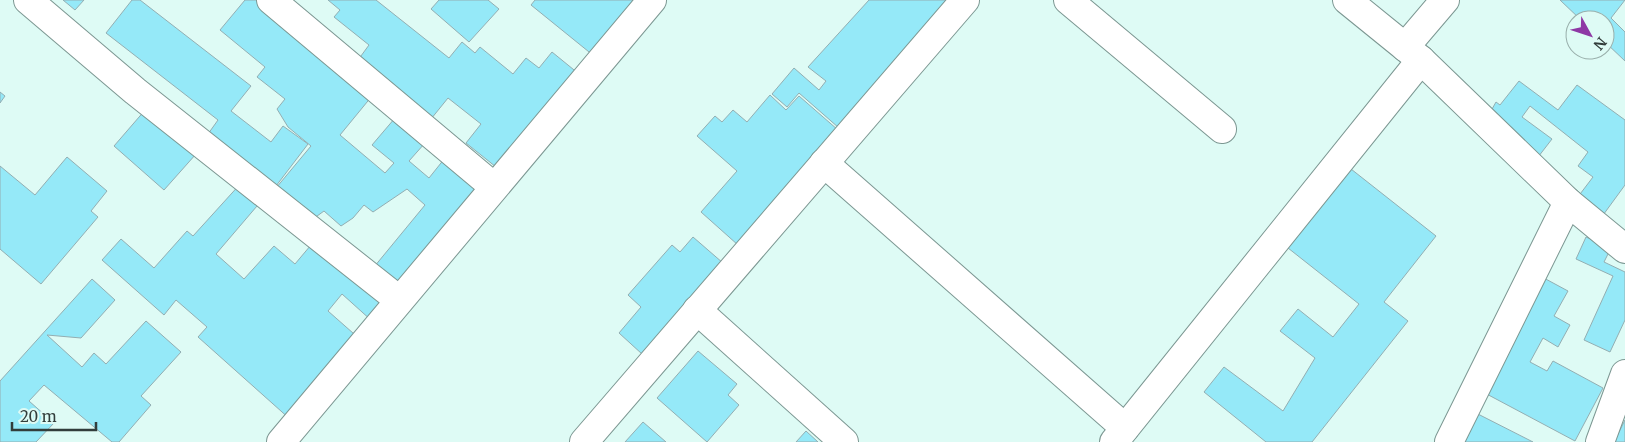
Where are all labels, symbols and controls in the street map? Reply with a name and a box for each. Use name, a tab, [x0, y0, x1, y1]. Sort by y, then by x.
north arrow	[1565, 10, 1615, 60]
text: N	[1590, 33, 1610, 53]
scale bar	[12, 400, 96, 432]
text: 20 m	[20, 407, 57, 426]

